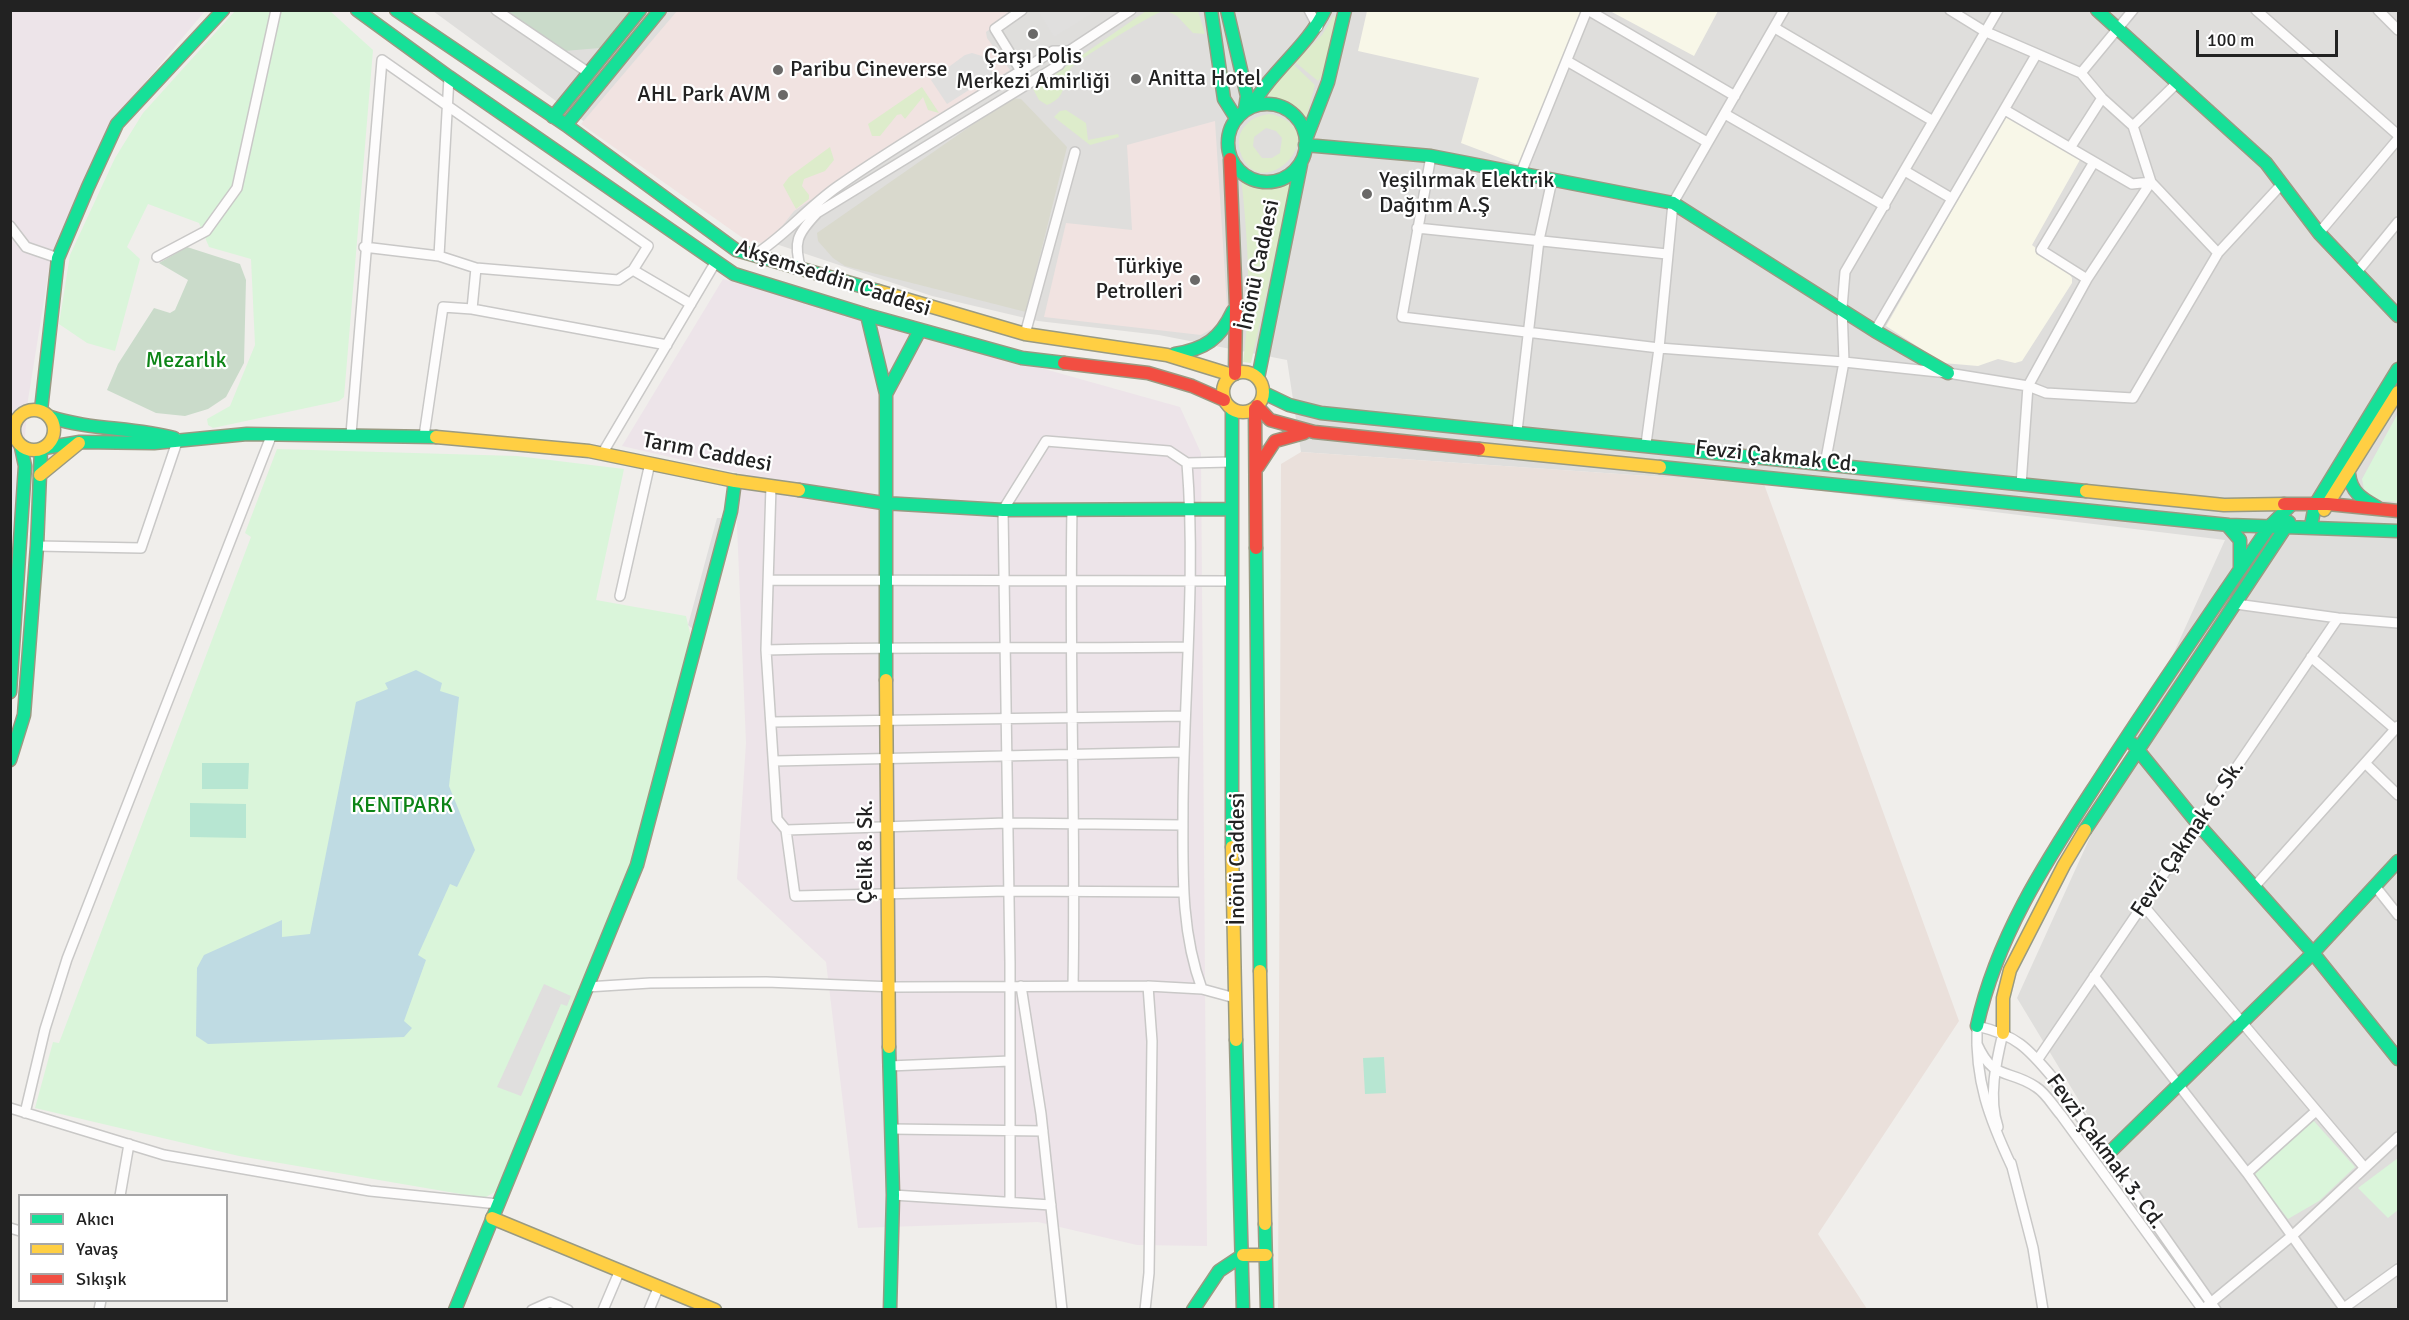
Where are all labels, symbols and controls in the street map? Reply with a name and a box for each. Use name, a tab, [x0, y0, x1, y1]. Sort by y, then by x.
scale bar	[2199, 18, 2342, 56]
marker: Çarşı Polis Merkezi Amirliği	[1026, 27, 1040, 41]
text: 100 m	[2207, 29, 2254, 51]
place label: Çarşı Polis Merkezi Amirliği	[956, 44, 1110, 96]
place label: Paribu Cineverse	[790, 57, 948, 83]
marker: Paribu Cineverse	[771, 63, 785, 77]
place label: Anitta Hotel	[1148, 66, 1262, 92]
marker: Anitta Hotel	[1129, 72, 1143, 86]
place label: AHL Park AVM	[637, 82, 771, 108]
marker: AHL Park AVM	[776, 88, 790, 102]
place label: Yeşilırmak Elektrik Dağıtım A.Ş	[1379, 168, 1554, 220]
marker: Yeşilırmak Elektrik Dağıtım A.Ş	[1360, 187, 1374, 201]
street label: İnönü Caddesi	[1232, 197, 1286, 333]
street label: Akşemseddin Caddesi	[732, 235, 934, 323]
place label: Türkiye Petrolleri	[1095, 254, 1183, 306]
marker: Türkiye Petrolleri	[1188, 273, 1202, 287]
park label: Mezarlık	[145, 348, 227, 374]
street label: Tarım Caddesi	[640, 428, 774, 478]
street label: Fevzi Çakmak Cd.	[1694, 435, 1858, 479]
street label: Fevzi Çakmak 6. Sk.	[2126, 755, 2250, 923]
park label: KENTPARK	[351, 793, 453, 819]
street label: İnönü Caddesi	[1225, 793, 1251, 925]
street label: Çelik 8. Sk.	[853, 800, 879, 904]
street label: Fevzi Çakmak 3. Cd.	[2040, 1069, 2170, 1235]
legend	[18, 1194, 228, 1302]
text: Akıcı	[76, 1208, 114, 1230]
text: Yavaş	[76, 1238, 118, 1260]
text: Sıkışık	[76, 1268, 126, 1290]

